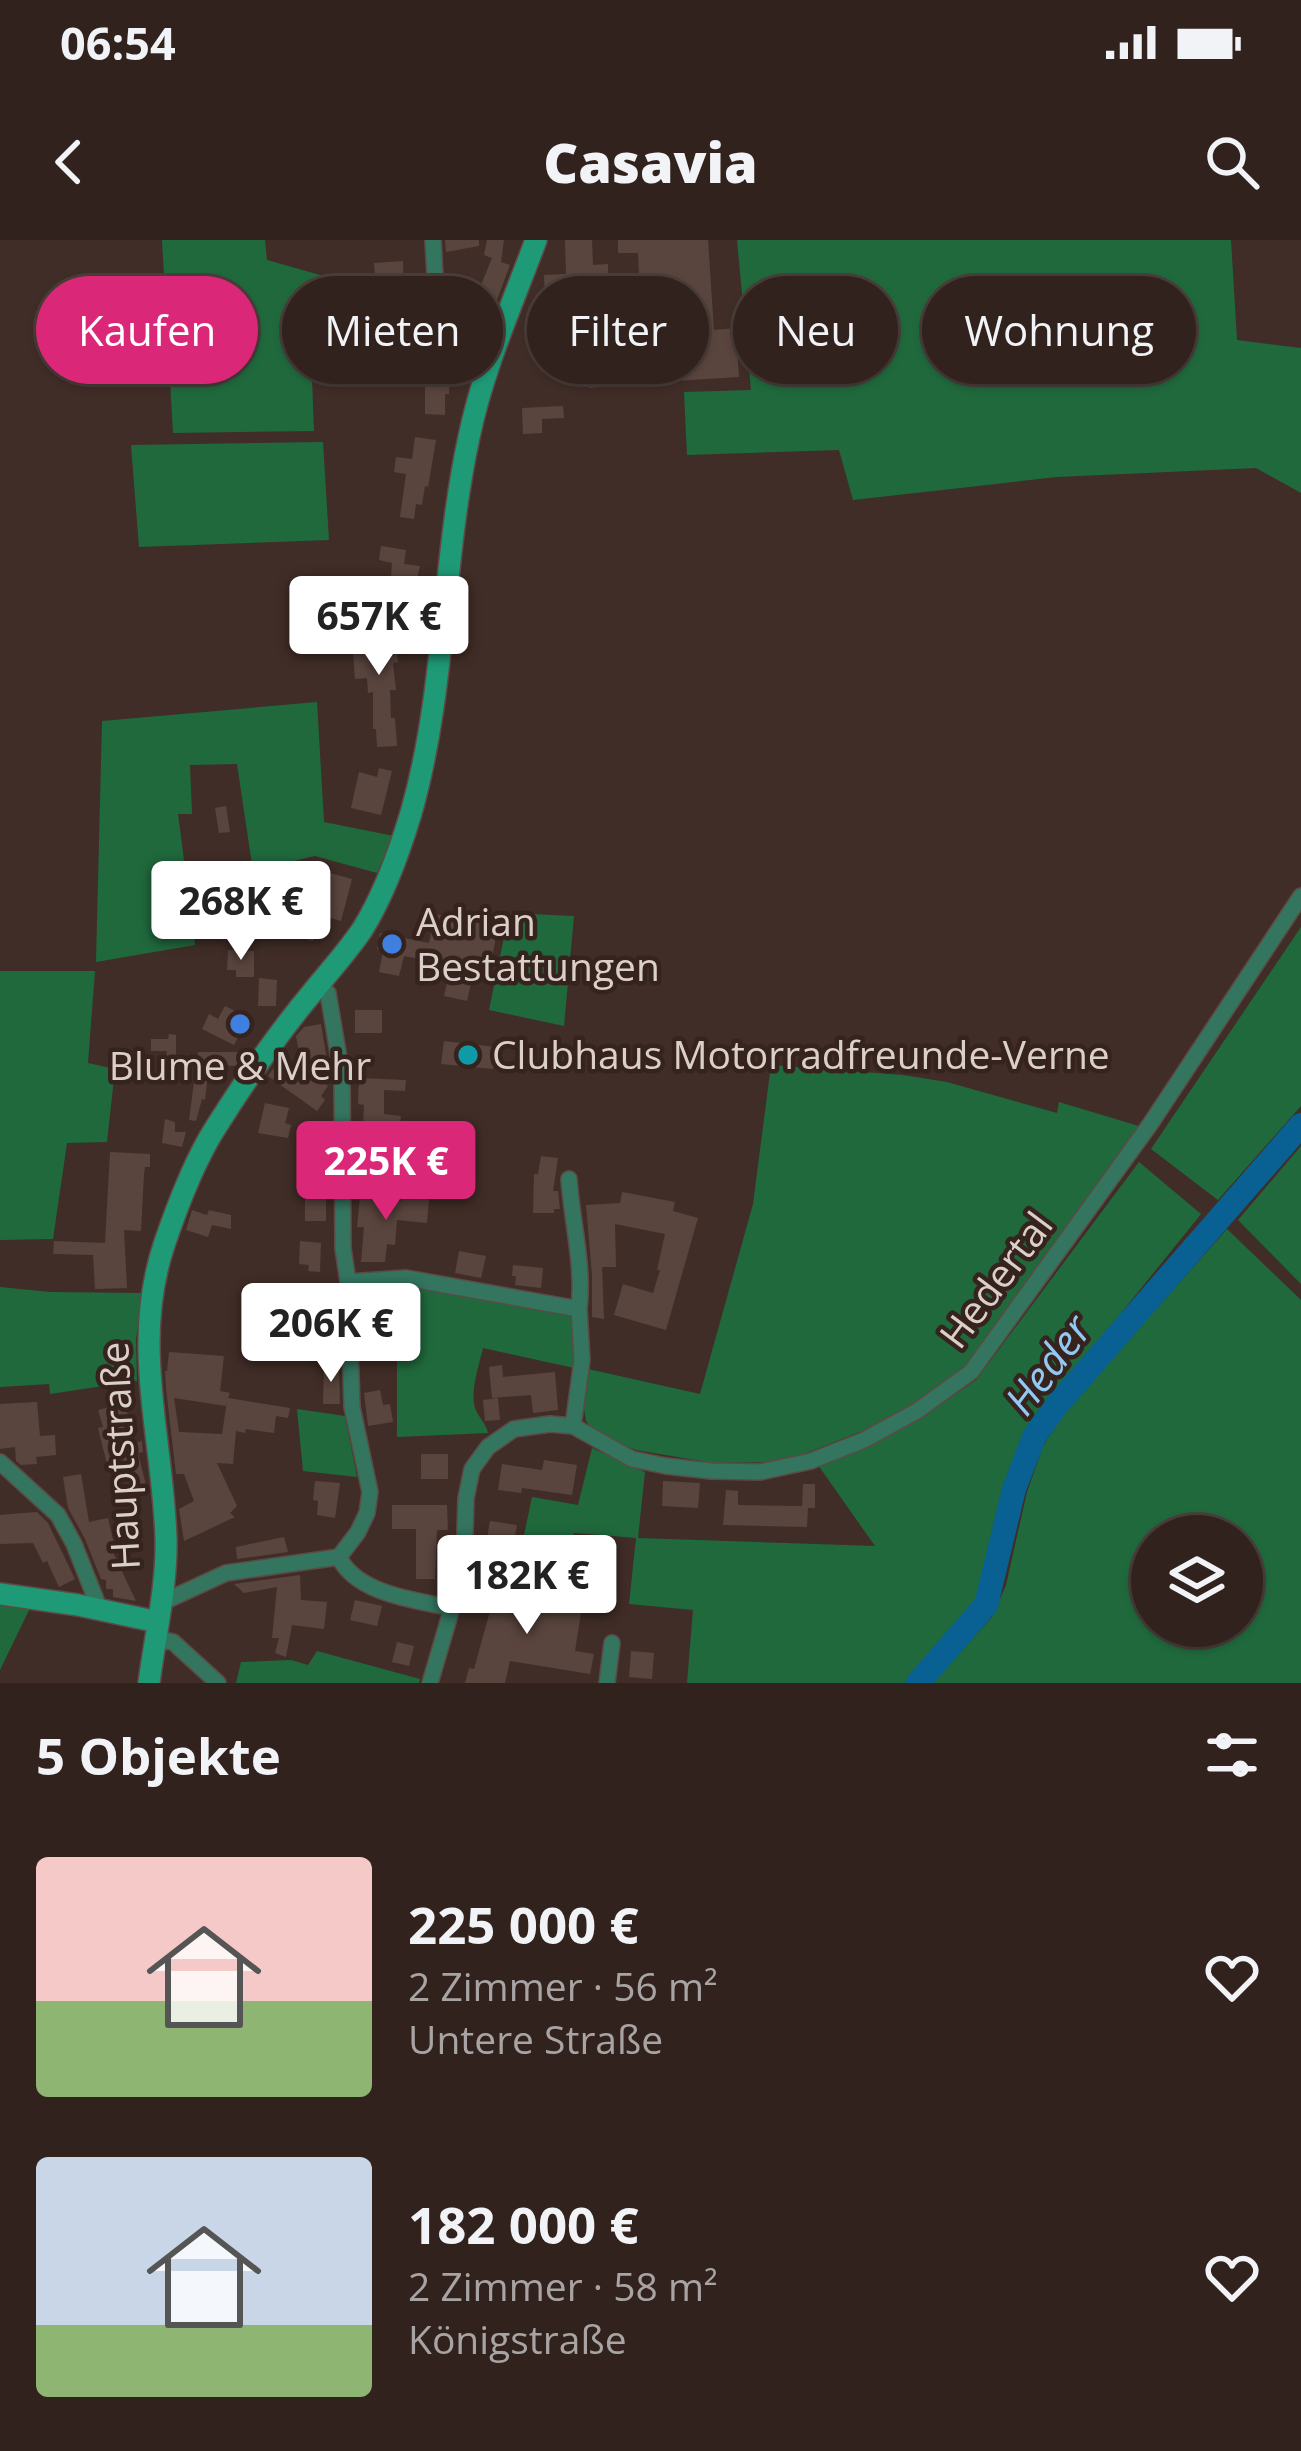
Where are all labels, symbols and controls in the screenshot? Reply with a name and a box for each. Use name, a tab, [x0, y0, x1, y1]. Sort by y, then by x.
text: 06:54	[60, 12, 176, 73]
text: Casavia	[543, 125, 758, 199]
icon: back	[36, 129, 102, 195]
icon: search	[1199, 129, 1265, 195]
chip: Kaufen	[36, 276, 258, 384]
chip: Mieten	[282, 276, 503, 384]
chip: Filter	[527, 276, 709, 384]
chip: Neu	[733, 276, 898, 384]
chip: Wohnung	[922, 276, 1196, 384]
pin: 657K €	[281, 576, 477, 678]
text: 657K €	[316, 588, 442, 641]
pin: 268K €	[143, 861, 339, 963]
text: 268K €	[178, 873, 304, 926]
place label: Adrian Bestattungen	[416, 894, 660, 992]
marker: Adrian Bestattungen	[379, 931, 405, 957]
marker: Blume & Mehr	[227, 1011, 253, 1037]
place label: Clubhaus Motorradfreunde-Verne	[492, 1027, 1110, 1080]
place label: Blume & Mehr	[109, 1038, 371, 1091]
marker: Clubhaus Motorradfreunde-Verne	[455, 1042, 481, 1068]
pin: 225K €	[288, 1121, 484, 1223]
text: 225K €	[323, 1133, 449, 1186]
street label: Hedertal	[926, 1200, 1063, 1358]
pin: 206K €	[233, 1283, 429, 1385]
text: 206K €	[268, 1295, 394, 1348]
water label: Heder	[991, 1301, 1104, 1426]
street label: Hauptstraße	[86, 1341, 151, 1572]
map controls	[1131, 1515, 1263, 1647]
button: layers	[1131, 1515, 1263, 1647]
pin: 182K €	[429, 1535, 625, 1637]
text: 182K €	[464, 1547, 590, 1600]
text: 5 Objekte	[36, 1720, 281, 1790]
icon: filters	[1199, 1722, 1265, 1788]
text: 225 000 €	[408, 1889, 639, 1959]
icon: home	[132, 1905, 276, 2049]
icon: heart	[1199, 1944, 1265, 2010]
text: 2 Zimmer · 56 m²	[408, 1959, 718, 2012]
text: Untere Straße	[408, 2012, 663, 2065]
text: 182 000 €	[408, 2189, 639, 2259]
icon: home	[132, 2205, 276, 2349]
icon: heart	[1199, 2244, 1265, 2310]
text: 2 Zimmer · 58 m²	[408, 2259, 718, 2312]
text: Königstraße	[408, 2312, 627, 2365]

